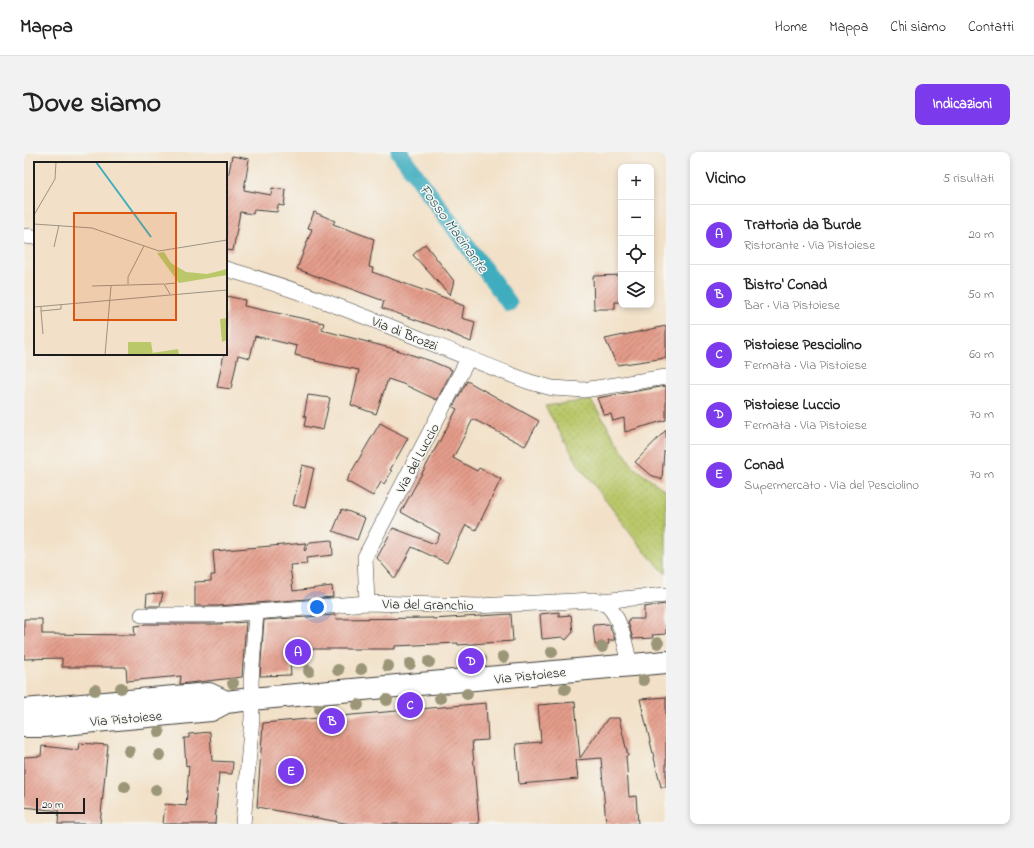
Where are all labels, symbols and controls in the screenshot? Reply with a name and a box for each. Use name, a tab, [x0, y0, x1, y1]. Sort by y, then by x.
text: Mappa	[20, 14, 73, 41]
text: Home	[775, 17, 807, 38]
text: Mappa	[829, 17, 868, 38]
text: Chi siamo	[890, 17, 946, 38]
text: Contatti	[968, 17, 1014, 38]
text: Dove siamo	[24, 84, 161, 125]
button: Indicazioni	[915, 84, 1010, 125]
inset map	[34, 162, 227, 355]
map controls	[618, 164, 654, 308]
button: +	[618, 164, 654, 200]
text: Vicino	[706, 166, 746, 191]
text: 5 risultati	[943, 169, 994, 188]
water label: Fosso Macinante	[414, 180, 493, 278]
button: −	[618, 200, 654, 236]
text: Trattoria da Burde	[744, 214, 861, 236]
text: A	[715, 225, 723, 244]
text: 20 m	[969, 225, 994, 244]
button: locate	[618, 236, 654, 272]
text: Ristorante · Via Pistoiese	[744, 236, 875, 255]
button: layers	[618, 272, 654, 308]
text: Bistro' Conad	[744, 274, 827, 296]
text: B	[715, 285, 723, 304]
text: 50 m	[968, 285, 994, 304]
text: Bar · Via Pistoiese	[744, 296, 840, 315]
street label: Via di Brozzi	[367, 311, 441, 357]
text: Pistoiese Pesciolino	[744, 334, 862, 356]
text: C	[715, 345, 723, 364]
text: 60 m	[969, 345, 994, 364]
text: Fermata · Via Pistoiese	[744, 356, 867, 375]
text: Pistoiese Luccio	[744, 394, 840, 416]
text: D	[714, 405, 724, 424]
text: 70 m	[970, 405, 994, 424]
text: Fermata · Via Pistoiese	[744, 416, 867, 435]
street label: Via del Luccio	[391, 420, 445, 498]
text: Conad	[744, 454, 784, 476]
text: E	[715, 465, 723, 484]
text: 70 m	[970, 465, 994, 484]
text: Supermercato · Via del Pesciolino	[744, 476, 919, 495]
street label: Via del Granchio	[381, 594, 474, 617]
your location	[307, 597, 327, 617]
pin: A	[285, 637, 311, 667]
pin: D	[458, 646, 484, 676]
street label: Via Pistoiese	[492, 662, 568, 691]
pin: C	[397, 690, 423, 720]
street label: Via Pistoiese	[88, 706, 164, 733]
pin: B	[319, 706, 345, 736]
pin: E	[278, 756, 304, 786]
scale bar	[36, 796, 85, 815]
text: 20 m	[42, 797, 64, 813]

